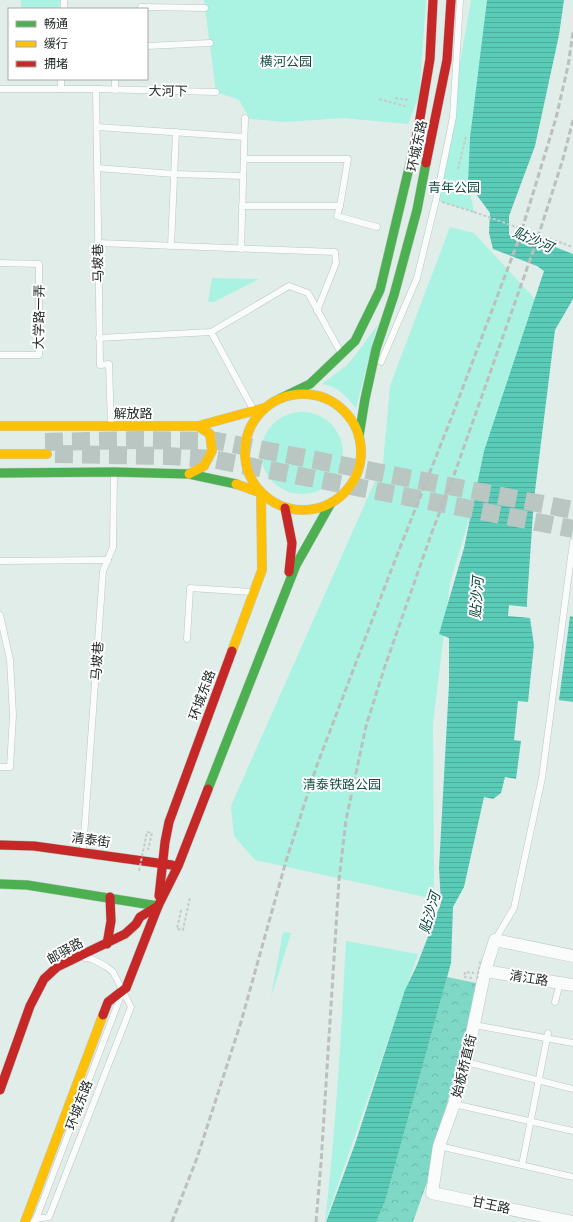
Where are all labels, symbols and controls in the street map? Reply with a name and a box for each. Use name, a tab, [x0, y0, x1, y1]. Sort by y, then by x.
legend	[8, 8, 148, 80]
text: 畅通	[44, 17, 68, 31]
text: 缓行	[44, 37, 68, 51]
park label: 横河公园	[260, 54, 312, 69]
text: 拥堵	[44, 57, 68, 71]
street label: 大河下	[148, 83, 188, 99]
street label: 环城东路	[404, 119, 430, 173]
park label: 青年公园	[428, 180, 480, 195]
water label: 贴沙河	[510, 224, 558, 258]
street label: 马坡巷	[90, 243, 106, 283]
street label: 大学路一弄	[31, 284, 47, 350]
street label: 解放路	[113, 406, 153, 421]
water label: 贴沙河	[467, 573, 487, 620]
street label: 马坡巷	[88, 641, 106, 681]
street label: 环城东路	[186, 668, 218, 722]
park label: 清泰铁路公园	[303, 777, 381, 792]
street label: 清泰街	[71, 830, 111, 850]
water label: 贴沙河	[416, 888, 445, 936]
street label: 邮驿路	[44, 935, 86, 967]
street label: 清江路	[509, 968, 549, 988]
street label: 始板桥直街	[449, 1033, 479, 1099]
street label: 环城东路	[63, 1078, 95, 1132]
street label: 甘王路	[470, 1194, 512, 1216]

